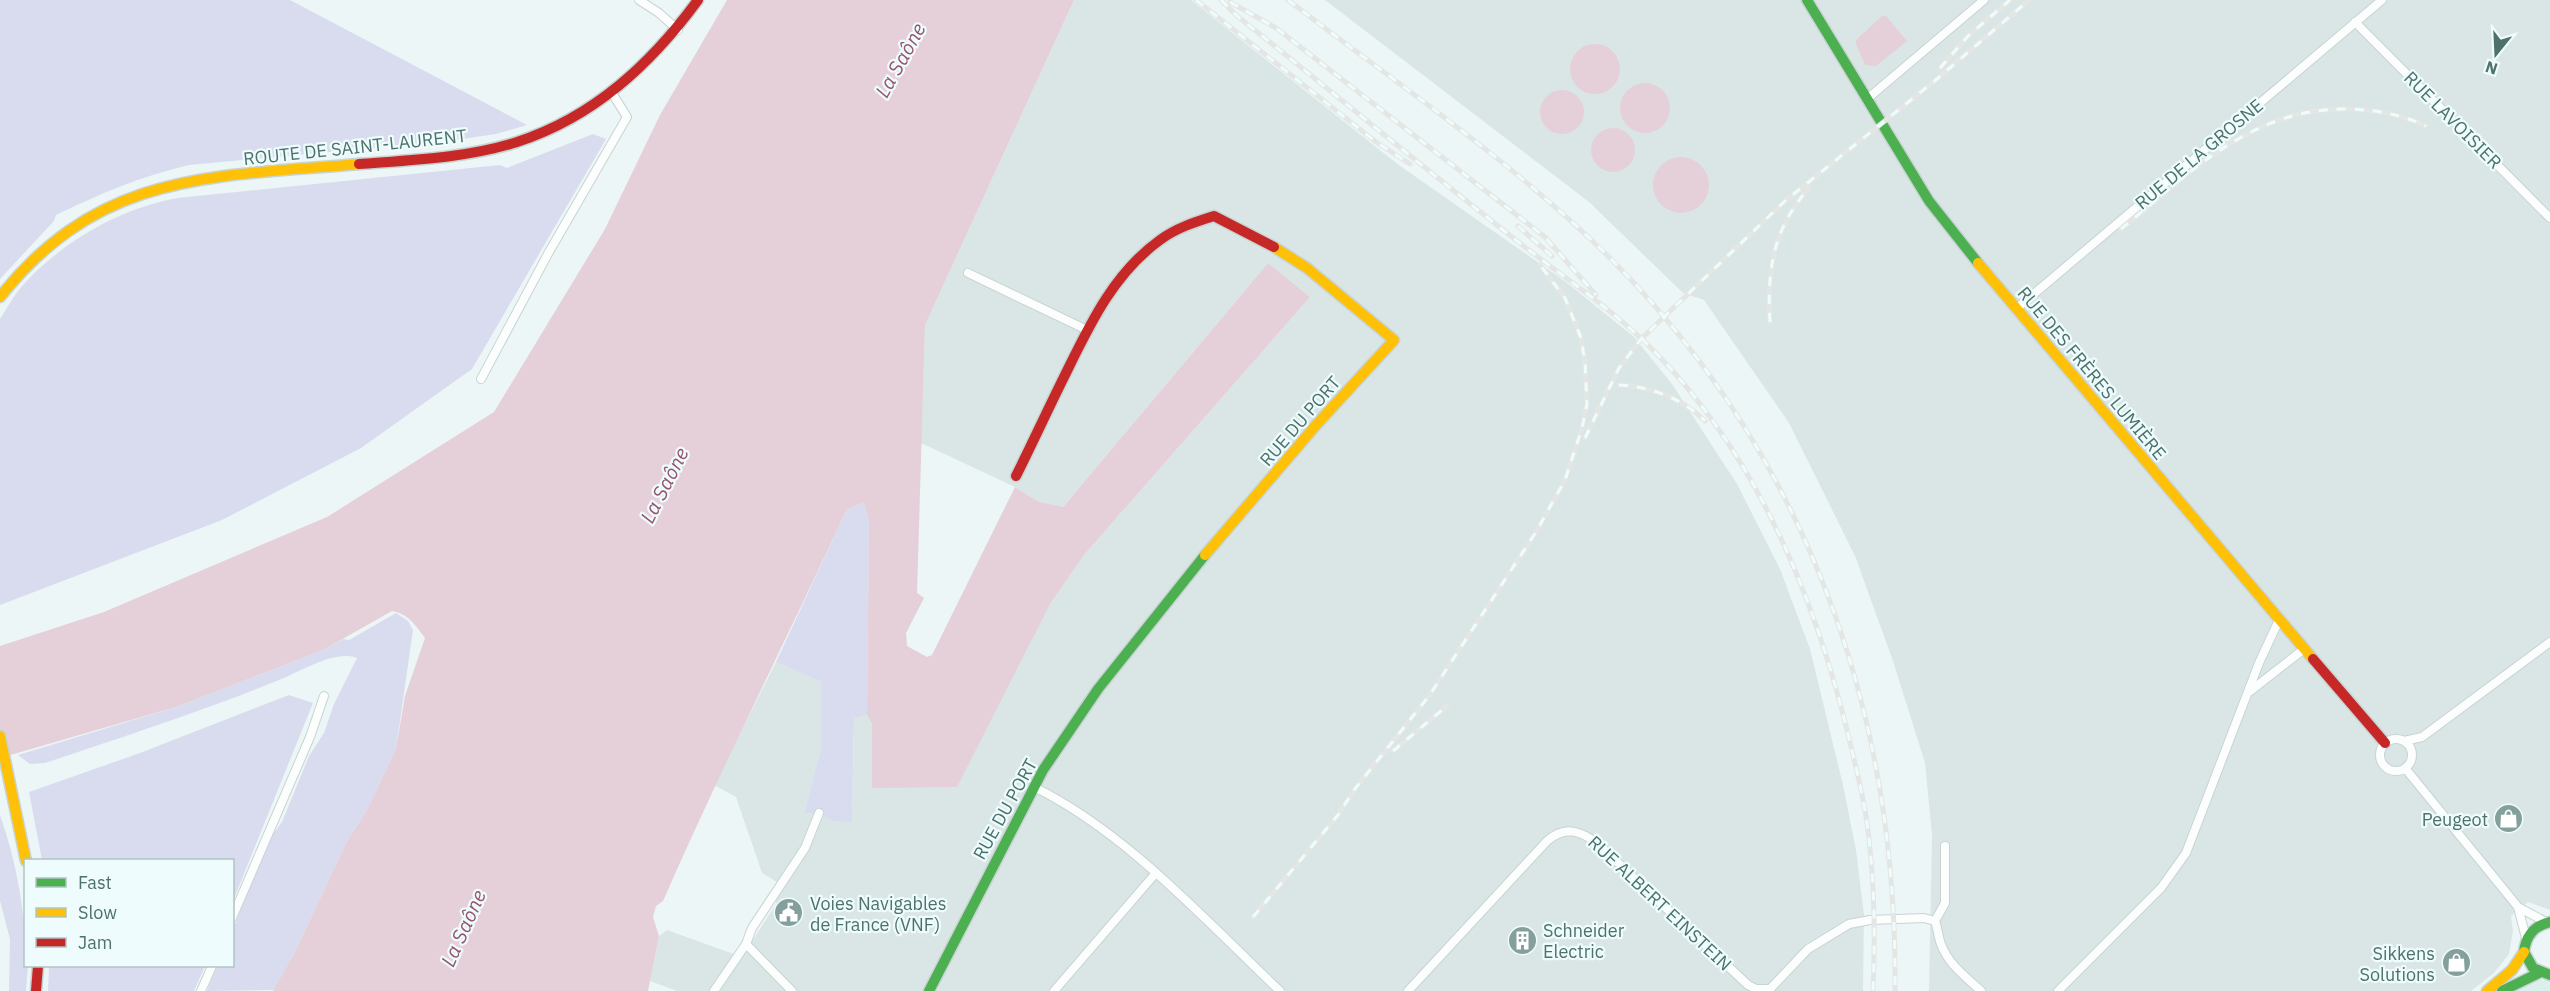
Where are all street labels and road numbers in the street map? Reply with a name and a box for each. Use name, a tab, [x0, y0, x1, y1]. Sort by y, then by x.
street label: RUE LAVOISIER	[2399, 66, 2507, 174]
street label: RUE DE LA GROSNE	[2130, 94, 2268, 214]
street label: ROUTE DE SAINT-LAURENT	[242, 124, 468, 170]
street label: RUE DES FRÈRES LUMIÈRE	[2013, 282, 2171, 464]
street label: RUE DU PORT	[1255, 371, 1345, 471]
street label: RUE DU PORT	[968, 755, 1042, 863]
street label: RUE ALBERT EINSTEIN	[1583, 830, 1737, 976]

